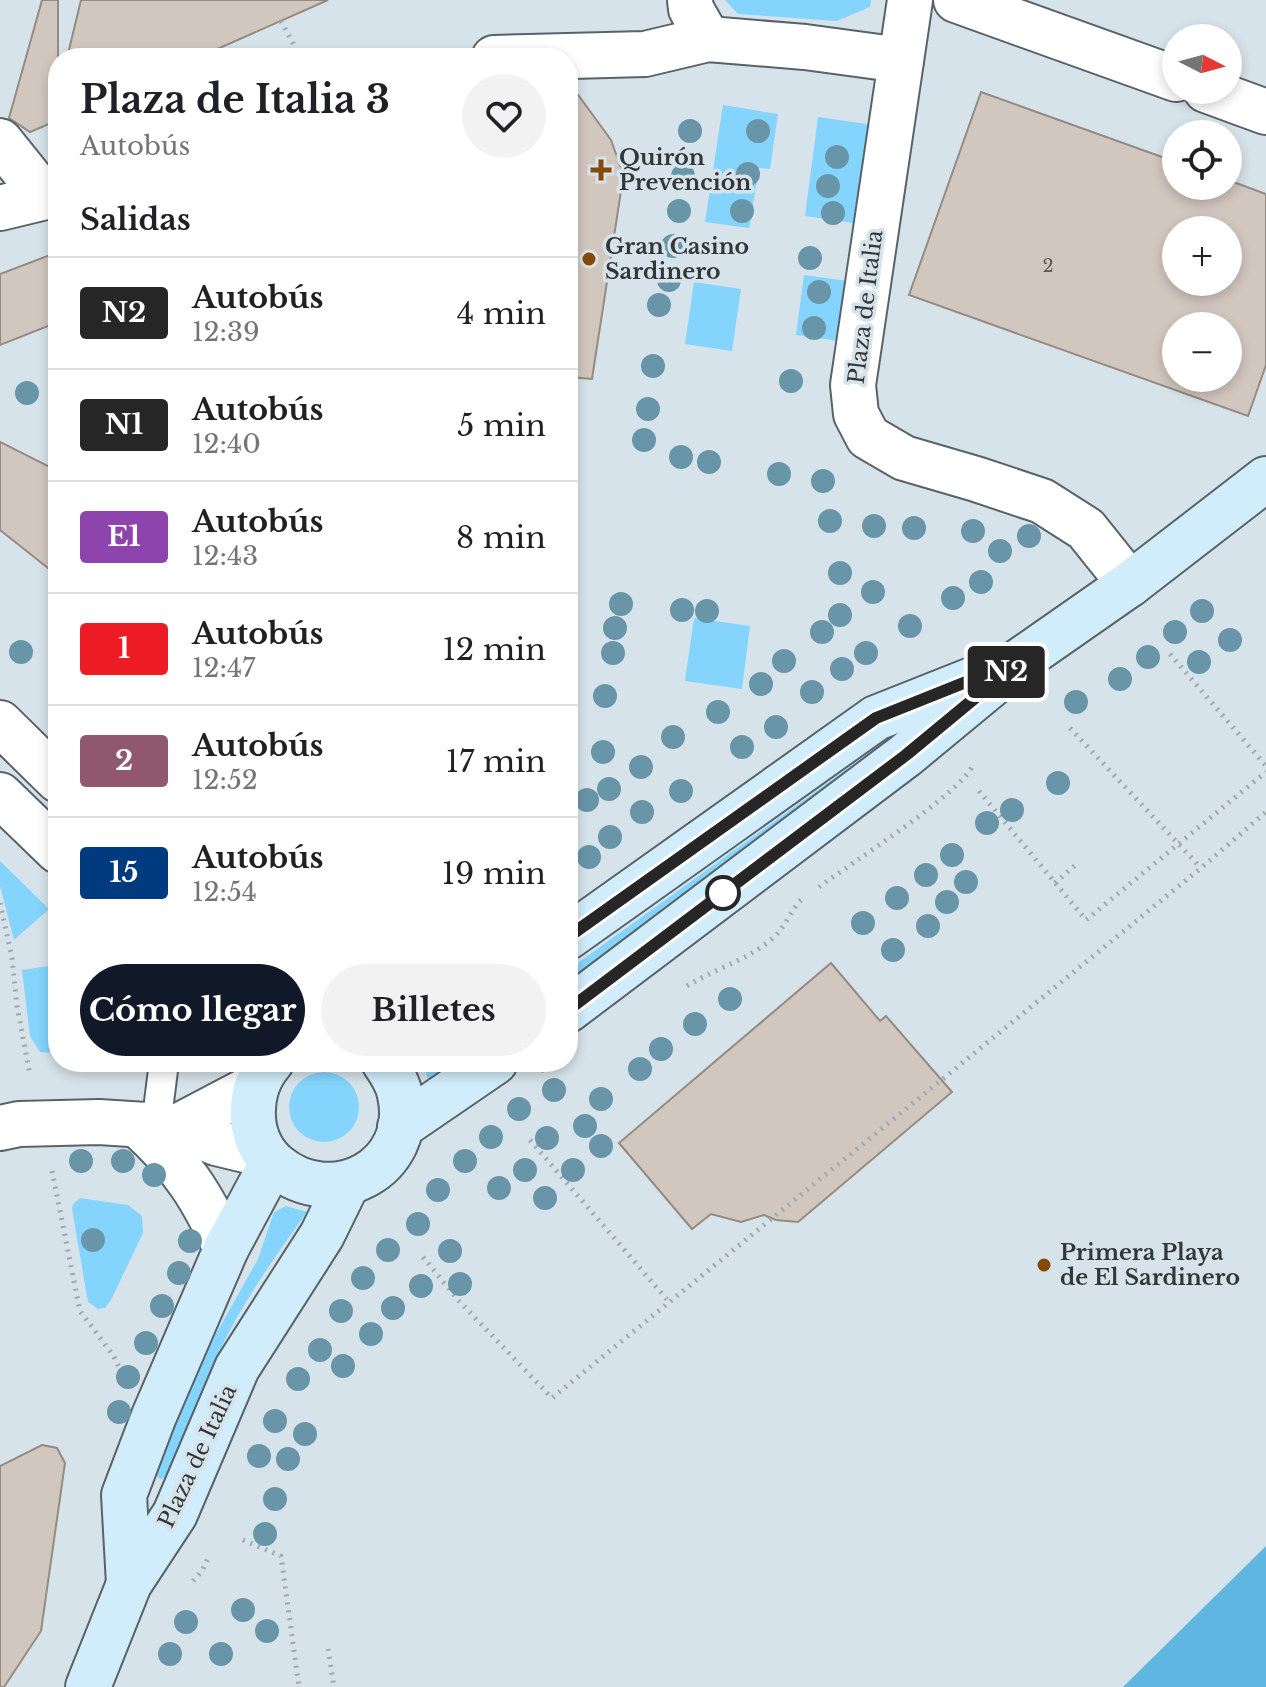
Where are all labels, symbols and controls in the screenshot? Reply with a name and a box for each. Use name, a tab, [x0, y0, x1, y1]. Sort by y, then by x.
north arrow	[1162, 24, 1242, 104]
map controls	[1162, 24, 1242, 392]
button: heart	[462, 74, 546, 158]
text: Plaza de Italia 3	[80, 76, 390, 123]
button: locate	[1162, 120, 1242, 200]
text: Autobús	[80, 130, 190, 162]
place label: Quirón Prevención	[619, 144, 751, 196]
marker: Quirón Prevención	[590, 159, 612, 181]
text: Salidas	[80, 201, 191, 238]
button: +	[1162, 216, 1242, 296]
street label: Plaza de Italia	[843, 228, 888, 386]
place label: Gran Casino Sardinero	[605, 233, 749, 285]
marker: Gran Casino Sardinero	[580, 250, 598, 268]
house number: 2	[1042, 255, 1054, 277]
text: Autobús	[192, 279, 324, 316]
text: N2	[102, 295, 146, 330]
text: 4 min	[457, 295, 546, 332]
button: −	[1162, 312, 1242, 392]
text: 12:39	[192, 316, 260, 348]
text: Autobús	[192, 391, 324, 428]
text: N1	[105, 407, 143, 442]
text: 5 min	[457, 407, 546, 444]
text: 12:40	[192, 428, 261, 460]
text: Autobús	[192, 503, 324, 540]
text: E1	[107, 519, 141, 554]
text: 8 min	[456, 519, 546, 556]
text: 12:43	[192, 540, 258, 572]
text: Autobús	[192, 615, 324, 652]
text: 1	[118, 631, 130, 666]
text: 12 min	[442, 631, 546, 668]
line badge: N2	[970, 646, 1042, 698]
text: 12:47	[192, 652, 255, 684]
text: N2	[984, 654, 1028, 689]
text: Autobús	[192, 727, 324, 764]
text: 2	[115, 743, 133, 778]
text: 17 min	[446, 743, 546, 780]
text: 12:52	[192, 764, 258, 796]
text: Autobús	[192, 839, 324, 876]
text: 15	[110, 855, 138, 890]
text: 19 min	[442, 855, 546, 892]
text: 12:54	[192, 876, 257, 908]
unlabelled marker	[706, 876, 740, 910]
button: Cómo llegar	[80, 964, 305, 1056]
button: Billetes	[321, 964, 546, 1056]
place label: Primera Playa de El Sardinero	[1060, 1239, 1240, 1291]
marker: Primera Playa de El Sardinero	[1035, 1256, 1053, 1274]
street label: Plaza de Italia	[152, 1380, 243, 1532]

